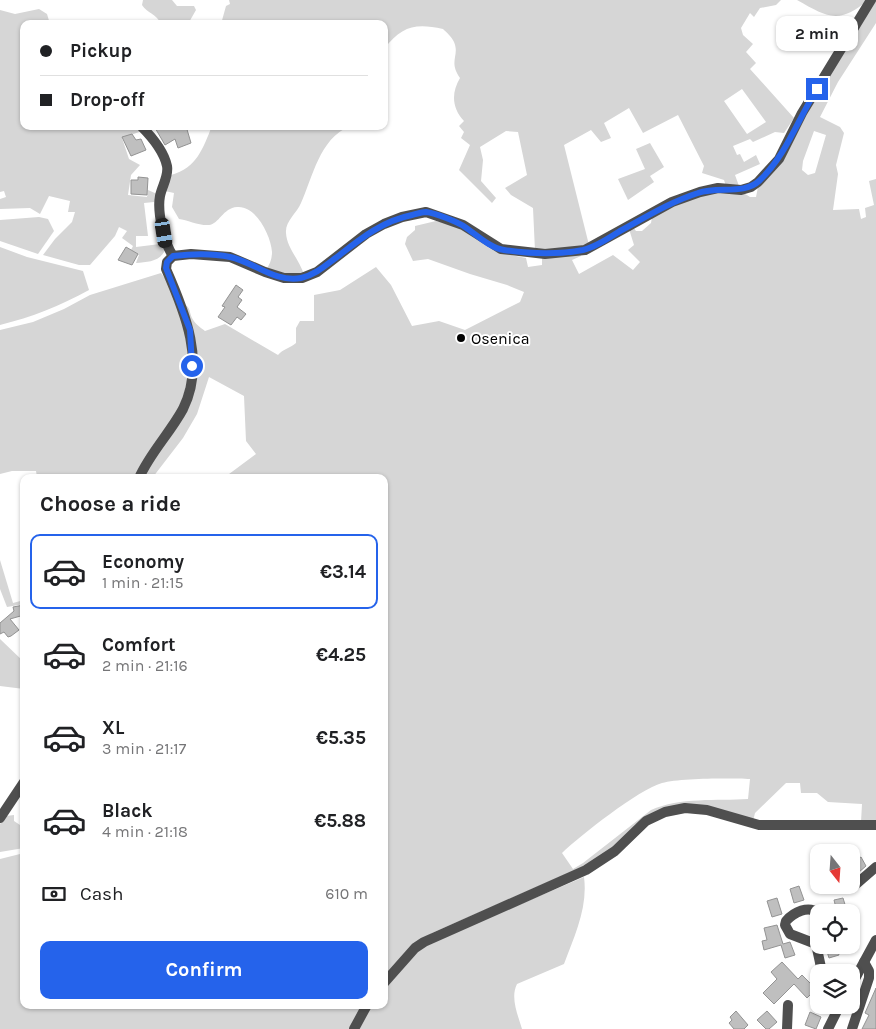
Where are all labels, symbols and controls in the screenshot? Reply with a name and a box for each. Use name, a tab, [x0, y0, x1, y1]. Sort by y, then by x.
callout: 2 min	[776, 17, 858, 52]
text: 2 min	[795, 24, 839, 43]
text: Pickup	[70, 40, 132, 62]
route end	[806, 78, 828, 100]
text: Drop-off	[70, 89, 145, 111]
car	[154, 217, 173, 249]
place label: Osenica	[471, 329, 529, 348]
marker: Osenica	[455, 332, 467, 344]
route start	[181, 355, 203, 377]
text: Choose a ride	[40, 491, 181, 517]
icon: car	[42, 549, 87, 594]
text: Economy	[102, 551, 184, 573]
text: €3.14	[320, 561, 366, 583]
text: 1 min · 21:15	[102, 573, 184, 592]
icon: car	[42, 632, 87, 677]
text: Comfort	[102, 634, 176, 656]
text: €4.25	[316, 644, 366, 666]
text: 2 min · 21:16	[102, 656, 188, 675]
icon: car	[42, 715, 87, 760]
text: XL	[102, 717, 124, 739]
text: €5.35	[316, 727, 366, 749]
text: 3 min · 21:17	[102, 739, 186, 758]
icon: car	[42, 798, 87, 843]
text: Black	[102, 800, 153, 822]
text: €5.88	[314, 810, 366, 832]
text: 4 min · 21:18	[102, 822, 188, 841]
north arrow	[810, 844, 860, 894]
map controls	[810, 844, 860, 1014]
icon: cash	[40, 880, 68, 908]
text: Cash	[80, 883, 124, 905]
text: 610 m	[325, 884, 368, 903]
button: locate	[810, 904, 860, 954]
button: Confirm	[40, 941, 368, 999]
button: layers	[810, 964, 860, 1014]

